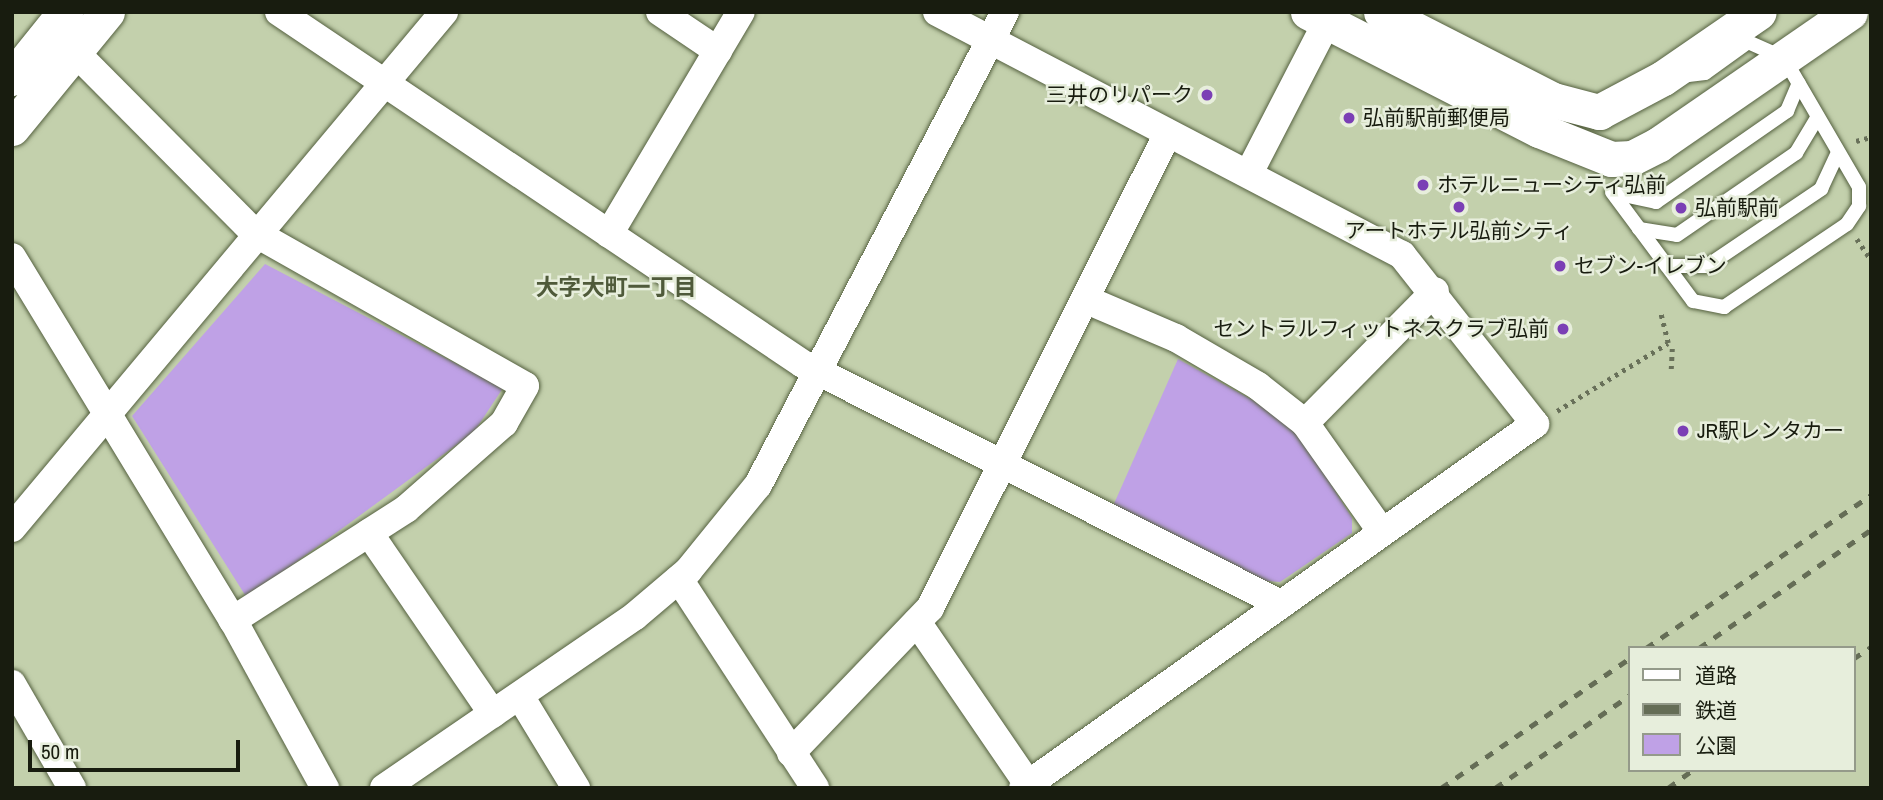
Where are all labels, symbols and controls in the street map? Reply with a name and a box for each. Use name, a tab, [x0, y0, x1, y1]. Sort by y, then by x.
place label: 三井のリパーク	[1046, 82, 1193, 108]
marker: 三井のリパーク	[1199, 87, 1215, 103]
place label: 弘前駅前郵便局	[1363, 105, 1510, 131]
marker: 弘前駅前郵便局	[1341, 110, 1357, 126]
place label: ホテルニューシティ弘前	[1437, 172, 1668, 198]
marker: ホテルニューシティ弘前	[1415, 177, 1431, 193]
place label: 弘前駅前	[1695, 195, 1779, 221]
marker: アートホテル弘前シティ	[1451, 199, 1467, 215]
marker: 弘前駅前	[1673, 200, 1689, 216]
place label: アートホテル弘前シティ	[1344, 218, 1574, 244]
place label: セブン-イレブン	[1574, 253, 1727, 279]
marker: セブン-イレブン	[1552, 258, 1568, 274]
district label: 大字大町一丁目	[536, 273, 696, 301]
place label: セントラルフィットネスクラブ弘前	[1213, 316, 1549, 342]
marker: セントラルフィットネスクラブ弘前	[1555, 321, 1571, 337]
place label: JR駅レンタカー	[1697, 418, 1844, 444]
marker: JR駅レンタカー	[1675, 423, 1691, 439]
legend	[1628, 646, 1855, 772]
text: 道路	[1695, 661, 1737, 690]
text: 鉄道	[1695, 696, 1737, 725]
scale bar	[32, 726, 243, 770]
text: 公園	[1695, 731, 1737, 760]
text: 50 m	[41, 737, 79, 766]

